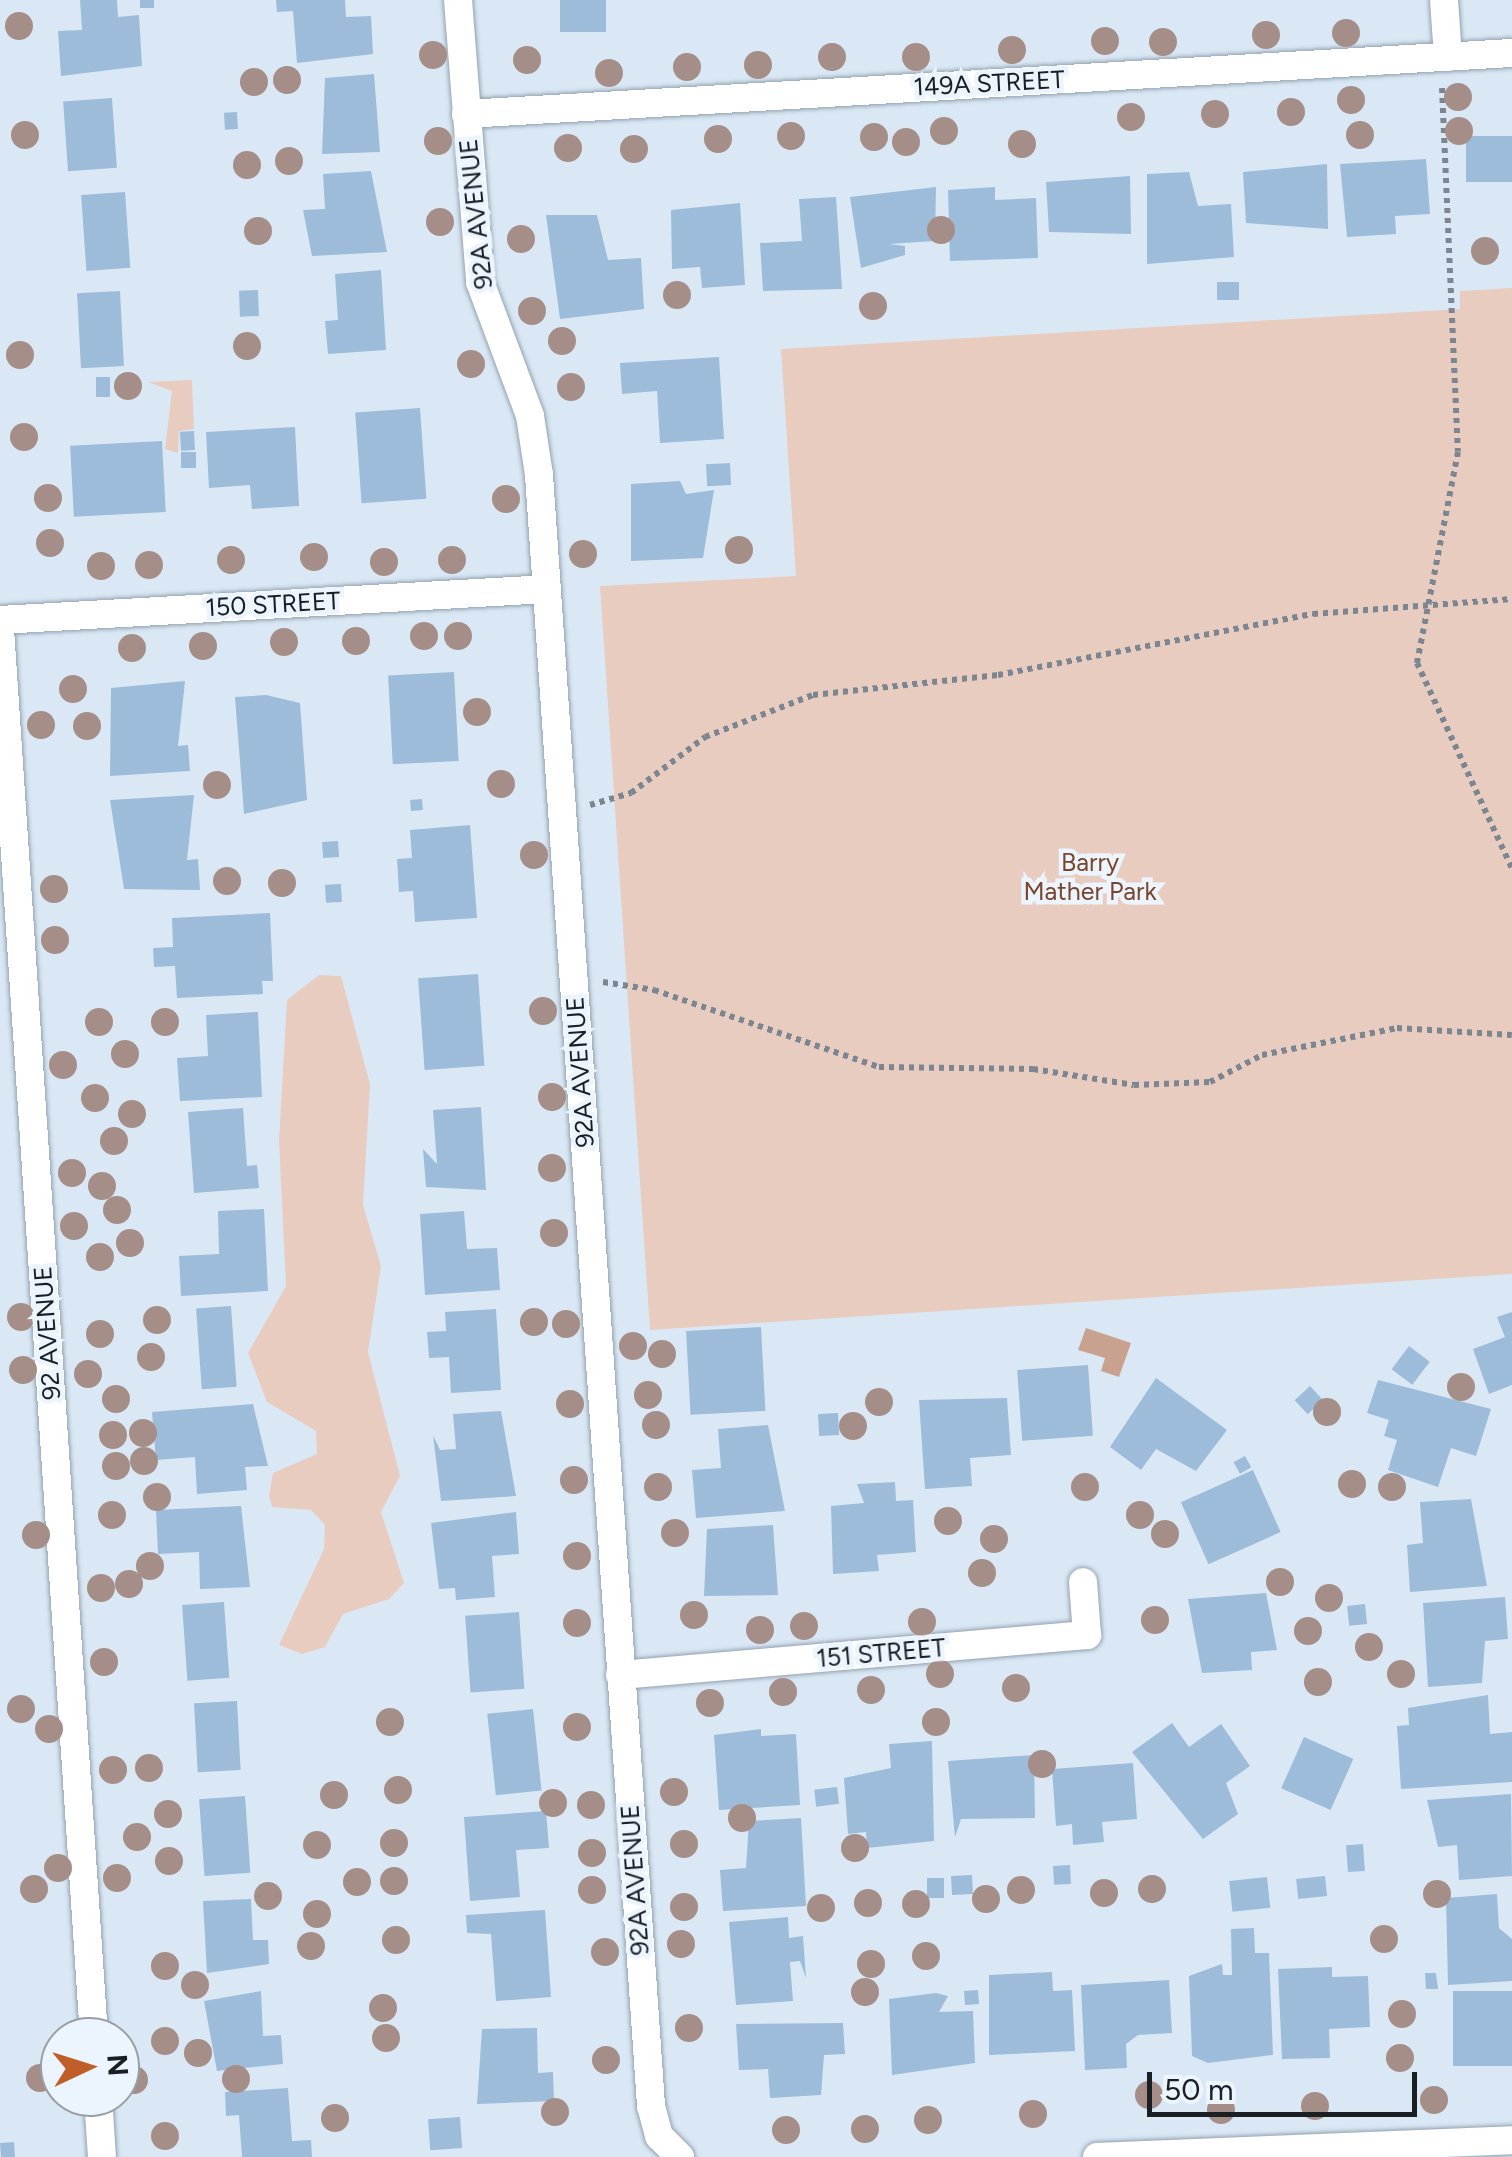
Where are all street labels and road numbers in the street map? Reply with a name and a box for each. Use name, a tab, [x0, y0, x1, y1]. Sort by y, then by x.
street label: 149A STREET	[913, 64, 1065, 102]
street label: 92A AVENUE	[453, 137, 499, 291]
street label: 150 STREET	[205, 585, 341, 623]
street label: 92A AVENUE	[560, 996, 600, 1148]
street label: 92 AVENUE	[27, 1265, 67, 1401]
street label: 151 STREET	[815, 1632, 947, 1674]
street label: 92A AVENUE	[615, 1804, 655, 1956]

